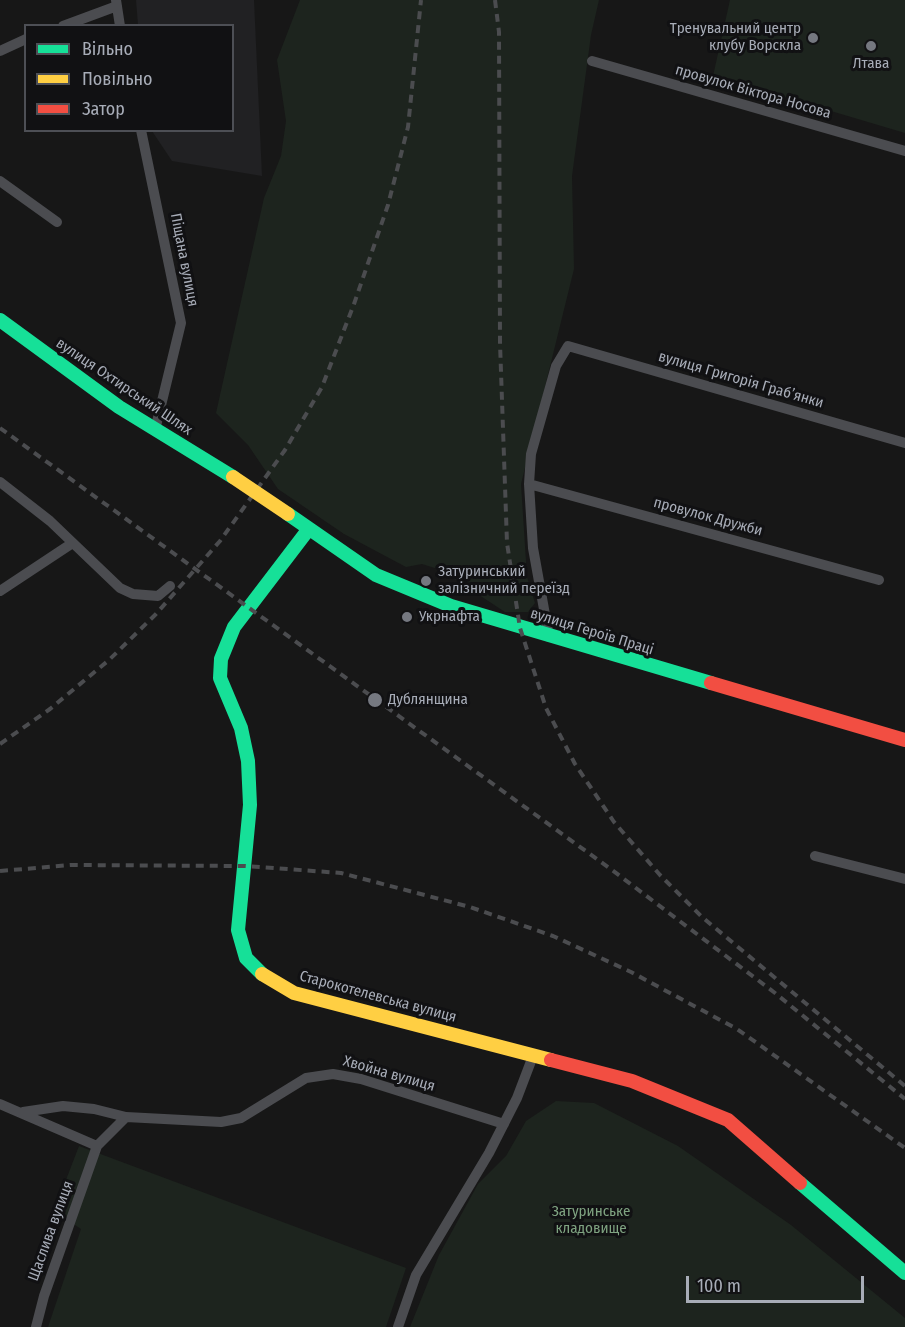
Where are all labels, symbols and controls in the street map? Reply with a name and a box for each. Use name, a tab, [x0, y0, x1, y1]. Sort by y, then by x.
place label: Тренувальний центр клубу Ворскла	[670, 20, 801, 55]
legend	[24, 24, 234, 132]
marker: Тренувальний центр клубу Ворскла	[806, 31, 820, 45]
text: Вільно	[82, 38, 133, 60]
marker: Лтава	[864, 39, 878, 53]
place label: Лтава	[853, 55, 889, 73]
street label: провулок Віктора Носова	[673, 61, 833, 123]
text: Повільно	[82, 68, 153, 90]
text: Затор	[82, 98, 125, 120]
street label: Піщана вулиця	[166, 212, 202, 308]
street label: вулиця Охтирський Шлях	[52, 335, 196, 439]
street label: вулиця Григорія Грабʼянки	[656, 348, 826, 412]
street label: провулок Дружби	[651, 494, 765, 540]
place label: Затуринський залізничний переїзд	[438, 563, 570, 598]
marker: Затуринський залізничний переїзд	[419, 574, 433, 588]
street label: вулиця Героїв Праці	[528, 605, 656, 659]
place label: Укрнафта	[419, 608, 480, 626]
marker: Укрнафта	[400, 610, 414, 624]
marker: Дублянщина	[366, 691, 384, 709]
place label: Дублянщина	[388, 691, 468, 709]
street label: Старокотелевська вулиця	[298, 967, 458, 1027]
street label: Хвойна вулиця	[341, 1052, 437, 1096]
street label: Щаслива вулиця	[25, 1178, 77, 1284]
park label: Затуринське кладовище	[552, 1203, 630, 1238]
scale bar	[689, 1264, 868, 1302]
text: 100 m	[697, 1275, 741, 1297]

